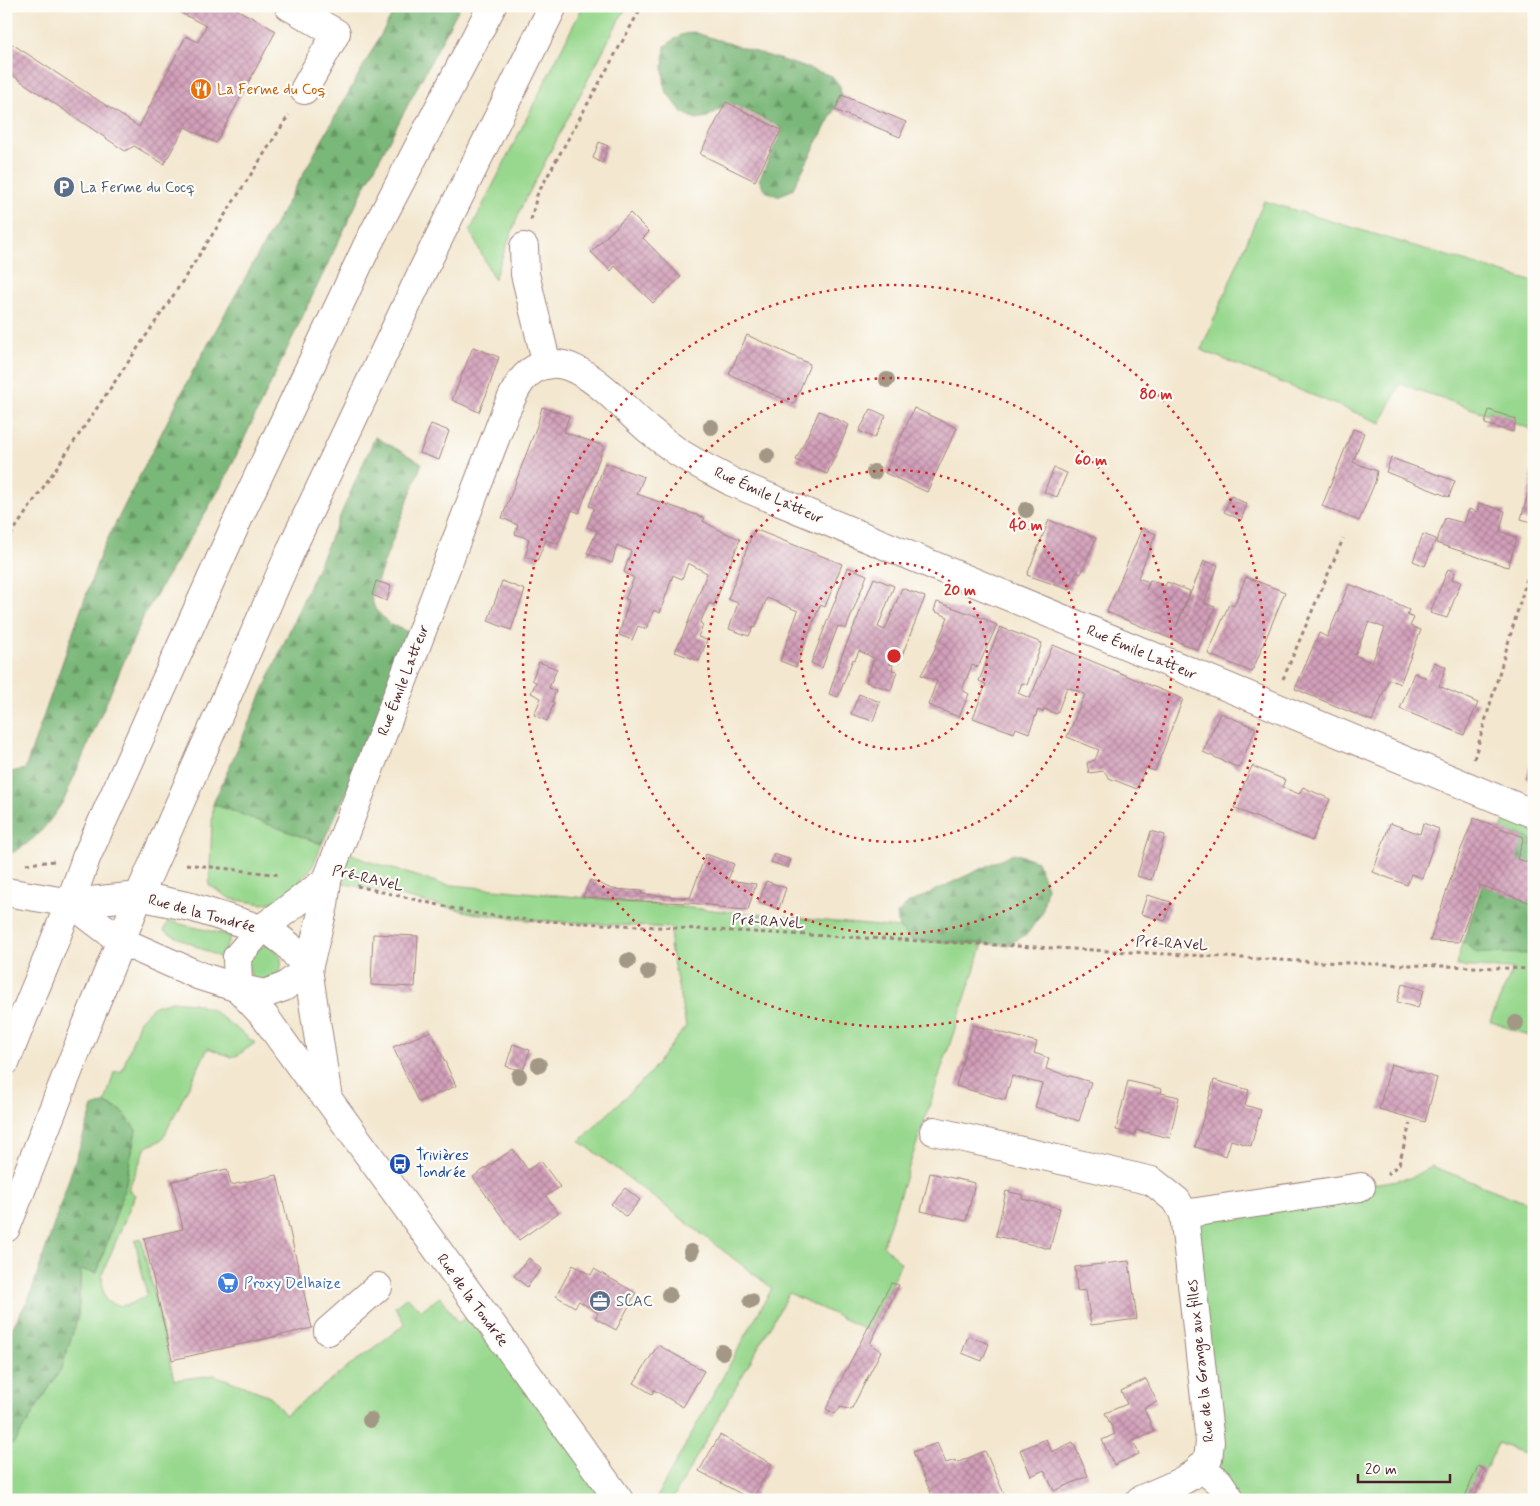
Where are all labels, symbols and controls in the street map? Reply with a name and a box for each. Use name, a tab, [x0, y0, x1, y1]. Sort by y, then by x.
restaurant icon: La Ferme du Coq	[189, 77, 213, 101]
place label: La Ferme du Coq	[217, 80, 326, 100]
parking icon: La Ferme du Cocq	[52, 175, 76, 199]
place label: La Ferme du Cocq	[80, 178, 195, 198]
text: 80 m	[1139, 385, 1173, 405]
text: 60 m	[1075, 451, 1107, 471]
street label: Rue Émile Latteur	[711, 462, 827, 529]
text: 40 m	[1009, 516, 1043, 536]
text: 20 m	[944, 581, 976, 601]
street label: Rue Émile Latteur	[1083, 620, 1200, 685]
street label: Rue Émile Latteur	[373, 621, 434, 739]
centre of rings	[885, 647, 903, 665]
street label: Pré-RAVeL	[330, 861, 405, 897]
street label: Rue de la Tondrée	[146, 890, 258, 938]
street label: Pré-RAVeL	[731, 910, 805, 934]
street label: Pré-RAVeL	[1135, 932, 1209, 956]
place label: Trivières Tondrée	[416, 1146, 469, 1183]
bus stop icon: Trivières Tondrée	[388, 1152, 412, 1176]
street label: Rue de la Tondrée	[432, 1250, 513, 1351]
supermarket icon: Proxy Delhaize	[216, 1271, 240, 1295]
place label: Proxy Delhaize	[244, 1274, 341, 1294]
street label: Rue de la Grange aux filles	[1182, 1278, 1220, 1443]
office icon: SCAC	[588, 1289, 612, 1313]
place label: SCAC	[616, 1292, 653, 1312]
scale bar	[1358, 1451, 1450, 1483]
text: 20 m	[1365, 1460, 1397, 1480]

